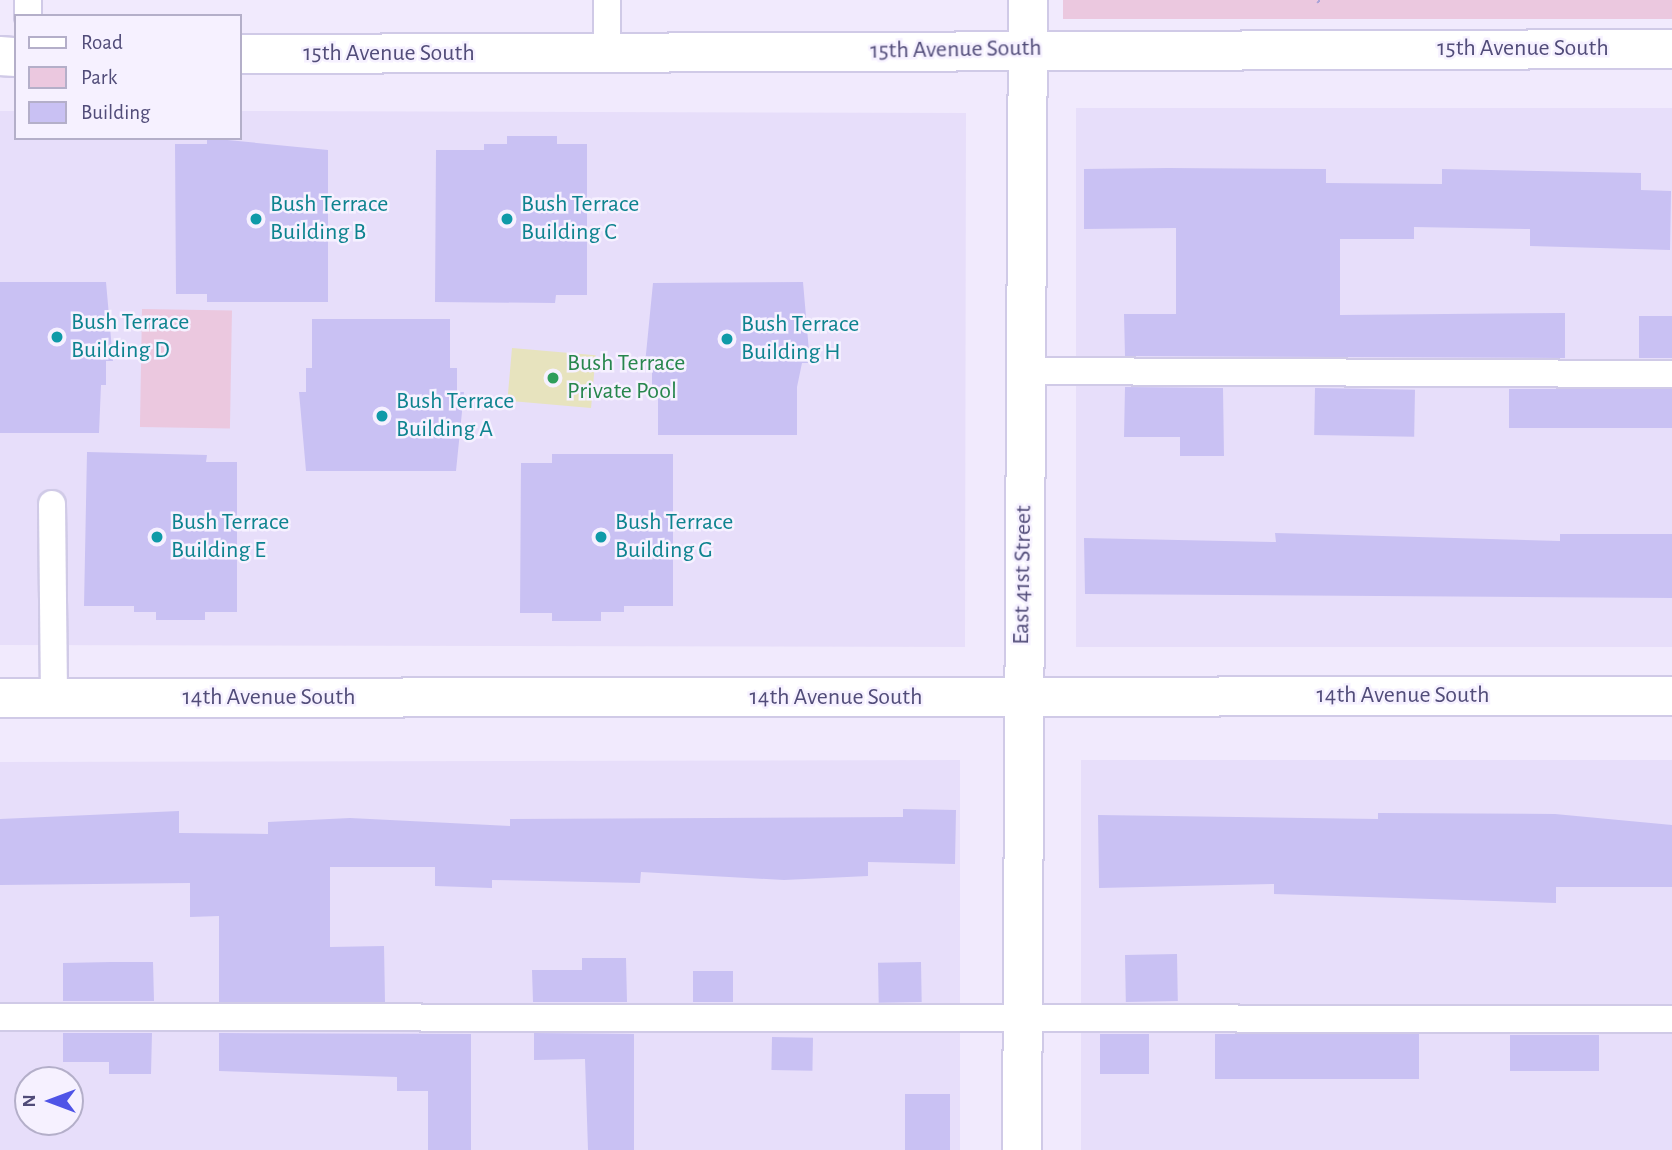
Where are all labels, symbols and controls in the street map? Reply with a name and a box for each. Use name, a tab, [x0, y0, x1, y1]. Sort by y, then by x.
legend	[14, 14, 242, 140]
text: Road	[81, 32, 123, 53]
street label: 15th Avenue South	[870, 34, 1042, 66]
street label: 15th Avenue South	[1437, 35, 1609, 63]
street label: 15th Avenue South	[303, 40, 475, 68]
text: Park	[81, 67, 117, 88]
text: Building	[81, 102, 150, 123]
place label: Bush Terrace Building B	[270, 191, 388, 247]
place label: Bush Terrace Building C	[521, 191, 639, 247]
marker: Bush Terrace Building B	[248, 211, 264, 227]
marker: Bush Terrace Building C	[499, 211, 515, 227]
place label: Bush Terrace Building D	[71, 309, 189, 365]
place label: Bush Terrace Building H	[741, 311, 859, 367]
marker: Bush Terrace Building D	[49, 329, 65, 345]
marker: Bush Terrace Building H	[719, 331, 735, 347]
place label: Bush Terrace Private Pool	[567, 350, 685, 406]
marker: Bush Terrace Private Pool	[545, 370, 561, 386]
place label: Bush Terrace Building A	[396, 388, 514, 444]
marker: Bush Terrace Building A	[374, 408, 390, 424]
street label: East 41st Street	[1007, 505, 1039, 645]
place label: Bush Terrace Building E	[171, 509, 289, 565]
place label: Bush Terrace Building G	[615, 509, 733, 565]
marker: Bush Terrace Building E	[149, 529, 165, 545]
marker: Bush Terrace Building G	[593, 529, 609, 545]
street label: 14th Avenue South	[1317, 682, 1489, 710]
street label: 14th Avenue South	[183, 684, 355, 712]
street label: 14th Avenue South	[750, 684, 922, 712]
north arrow	[14, 1066, 84, 1136]
text: N	[20, 1094, 39, 1108]

